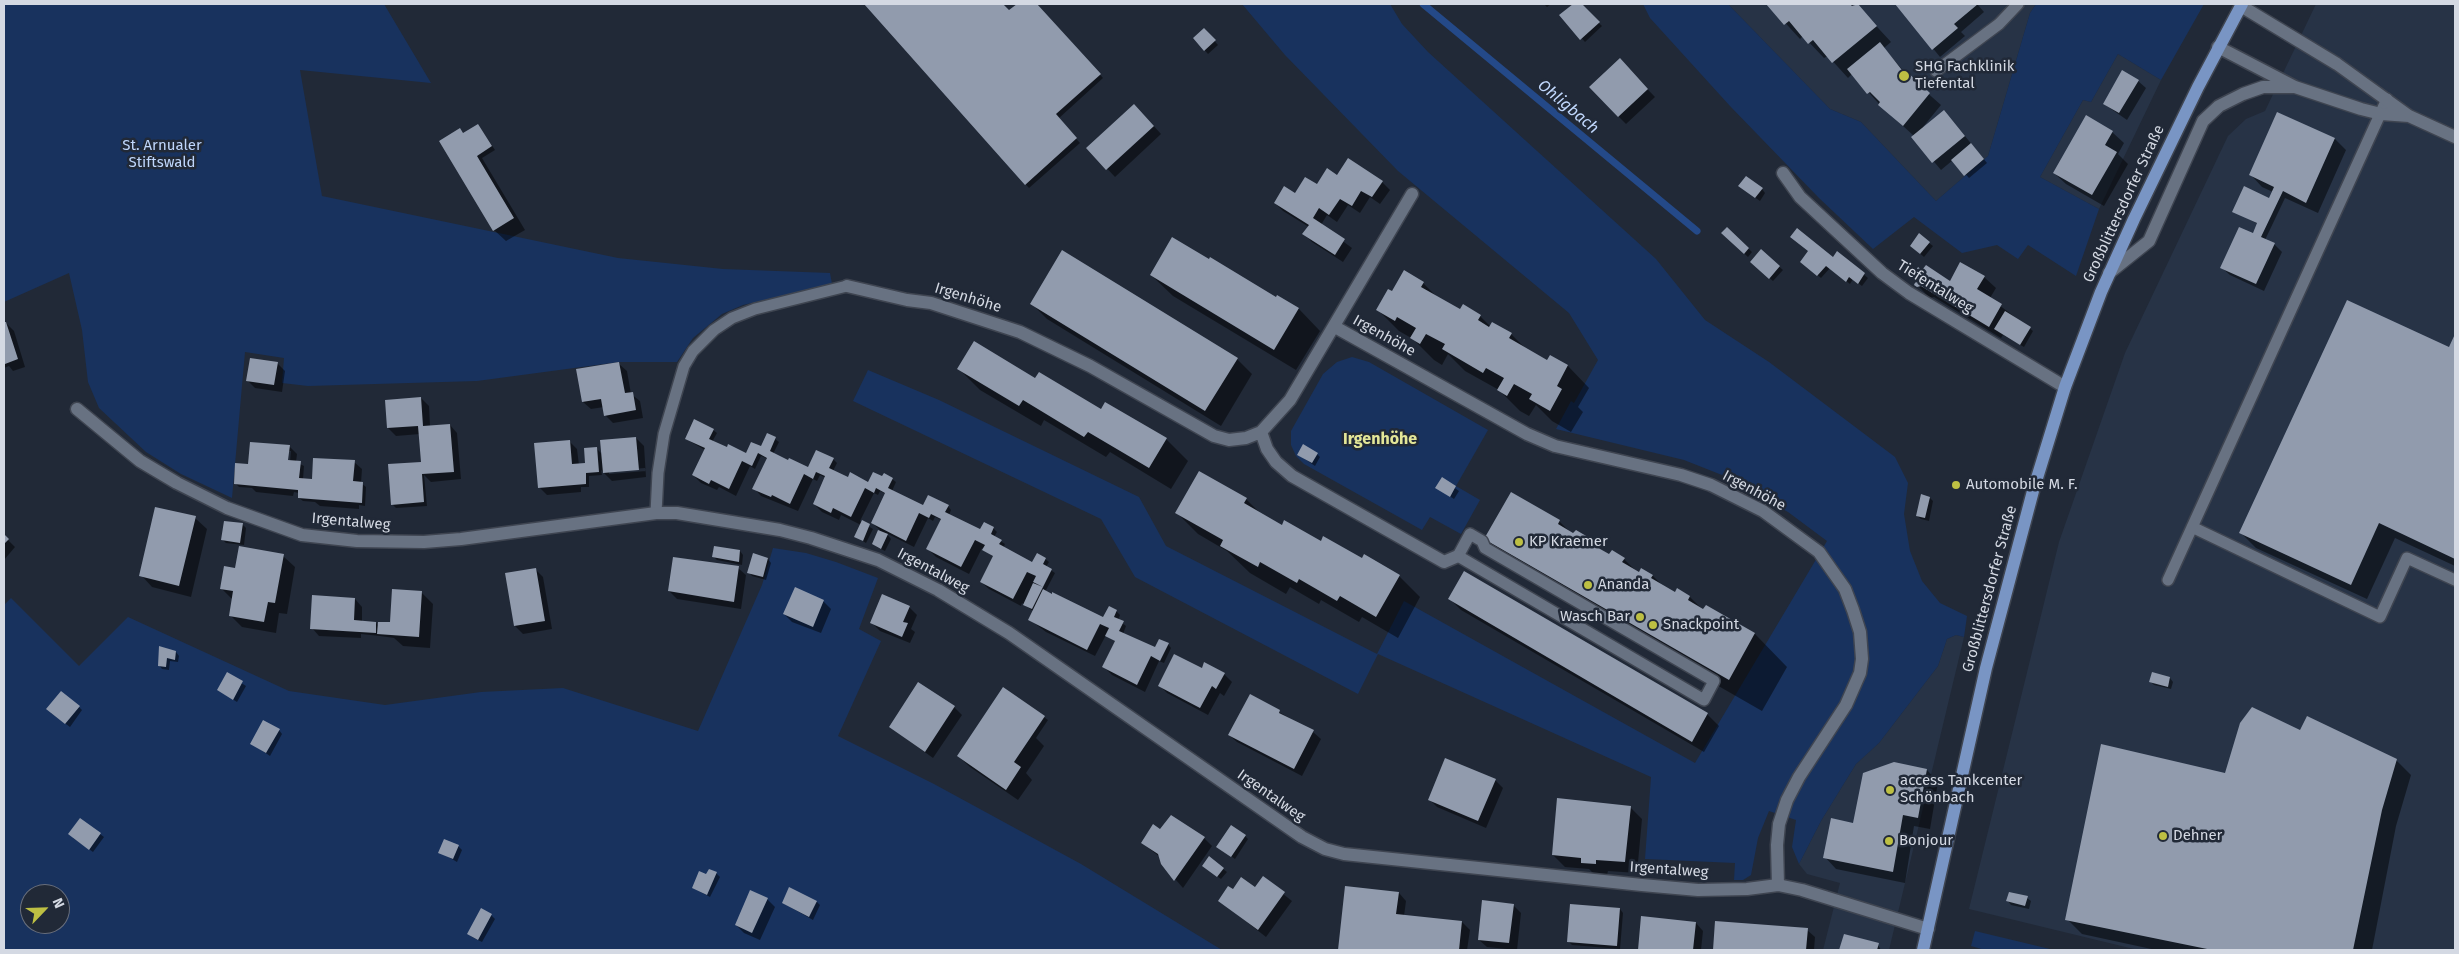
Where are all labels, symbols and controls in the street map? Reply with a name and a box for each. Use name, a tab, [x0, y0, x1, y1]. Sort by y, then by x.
place label: SHG Fachklinik Tiefental	[1915, 58, 2014, 93]
marker: SHG Fachklinik Tiefental	[1897, 69, 1911, 83]
water label: Ohligbach	[1534, 76, 1602, 138]
street label: Großblittersdorfer Straße	[2080, 122, 2168, 286]
park label: St. Arnualer Stiftswald	[122, 137, 202, 172]
street label: Tiefentalweg	[1894, 256, 1976, 318]
street label: Irgenhöhe	[932, 279, 1004, 317]
street label: Irgenhöhe	[1349, 311, 1419, 361]
district label: Irgenhöhe	[1343, 430, 1417, 450]
street label: Irgenhöhe	[1719, 467, 1789, 515]
place label: Automobile M. F.	[1966, 476, 2078, 494]
marker: Automobile M. F.	[1950, 479, 1962, 491]
street label: Großblittersdorfer Straße	[1959, 504, 2021, 674]
street label: Irgentalweg	[311, 510, 391, 534]
place label: KP Kraemer	[1529, 533, 1608, 551]
marker: KP Kraemer	[1513, 536, 1525, 548]
street label: Irgentalweg	[894, 545, 972, 597]
place label: Ananda	[1598, 576, 1649, 594]
marker: Ananda	[1582, 579, 1594, 591]
place label: Wasch Bar	[1560, 608, 1630, 626]
marker: Wasch Bar	[1634, 611, 1646, 623]
place label: Snackpoint	[1663, 616, 1739, 634]
marker: Snackpoint	[1647, 619, 1659, 631]
street label: Irgentalweg	[1233, 766, 1309, 826]
place label: access Tankcenter Schönbach	[1900, 772, 2022, 807]
marker: access Tankcenter Schönbach	[1884, 784, 1896, 796]
place label: Dehner	[2173, 827, 2222, 845]
marker: Dehner	[2157, 830, 2169, 842]
place label: Bonjour	[1899, 832, 1953, 850]
marker: Bonjour	[1883, 835, 1895, 847]
street label: Irgentalweg	[1629, 858, 1709, 882]
north arrow	[20, 884, 70, 934]
text: N	[49, 895, 68, 911]

